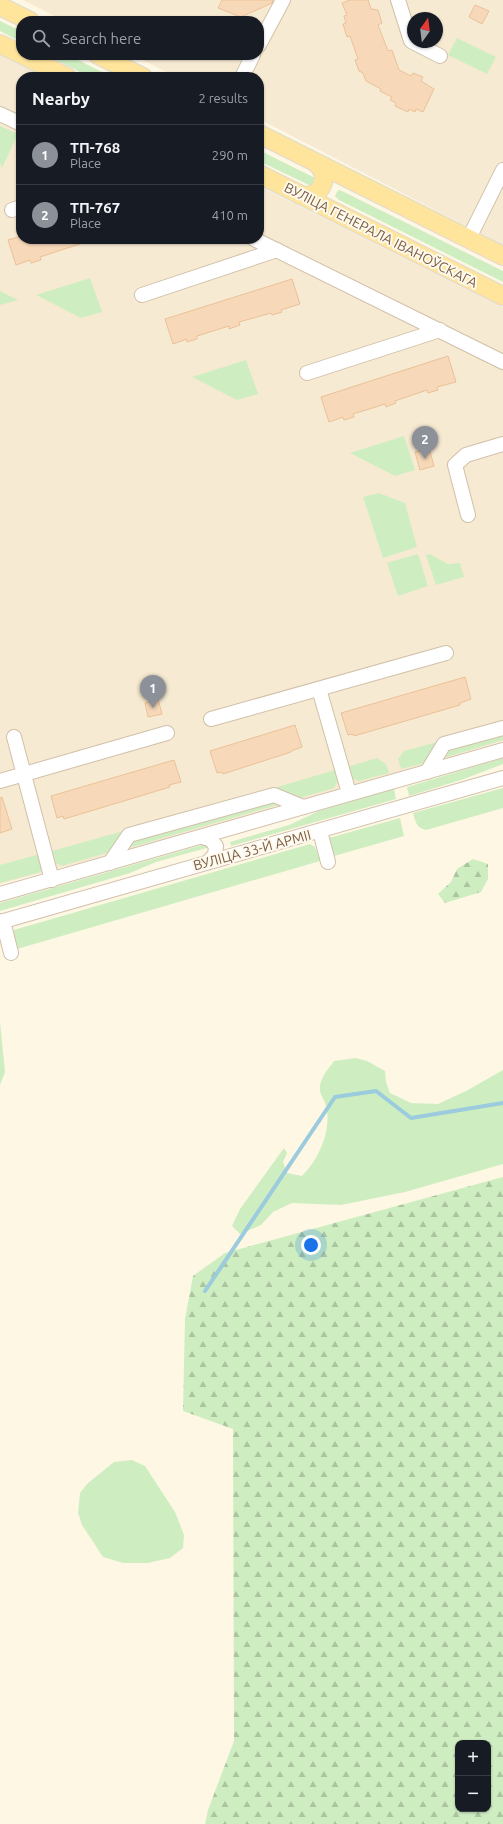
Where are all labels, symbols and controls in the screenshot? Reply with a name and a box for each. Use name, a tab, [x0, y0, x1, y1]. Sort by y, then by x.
north arrow	[407, 12, 443, 48]
search box	[16, 16, 264, 60]
icon: search	[30, 27, 52, 49]
text: Search here	[62, 30, 141, 47]
text: Nearby	[32, 89, 90, 108]
text: 2 results	[198, 91, 248, 105]
text: ТП-768	[70, 139, 120, 156]
text: 1	[41, 148, 49, 162]
text: 290 m	[212, 148, 248, 162]
text: Place	[70, 156, 101, 170]
street label: ВУЛІЦА ГЕНЕРАЛА ІВАНОЎСКАГА	[282, 177, 481, 291]
text: ТП-767	[70, 199, 120, 216]
text: 2	[41, 208, 49, 222]
text: 410 m	[212, 208, 248, 222]
text: Place	[70, 216, 101, 230]
pin: 2	[412, 426, 438, 459]
pin: 1	[140, 675, 166, 708]
street label: ВУЛІЦА 33-Й АРМІІ	[191, 826, 313, 873]
your location	[301, 1235, 321, 1255]
map controls	[455, 1740, 491, 1812]
button: +	[455, 1740, 491, 1776]
button: −	[455, 1776, 491, 1812]

